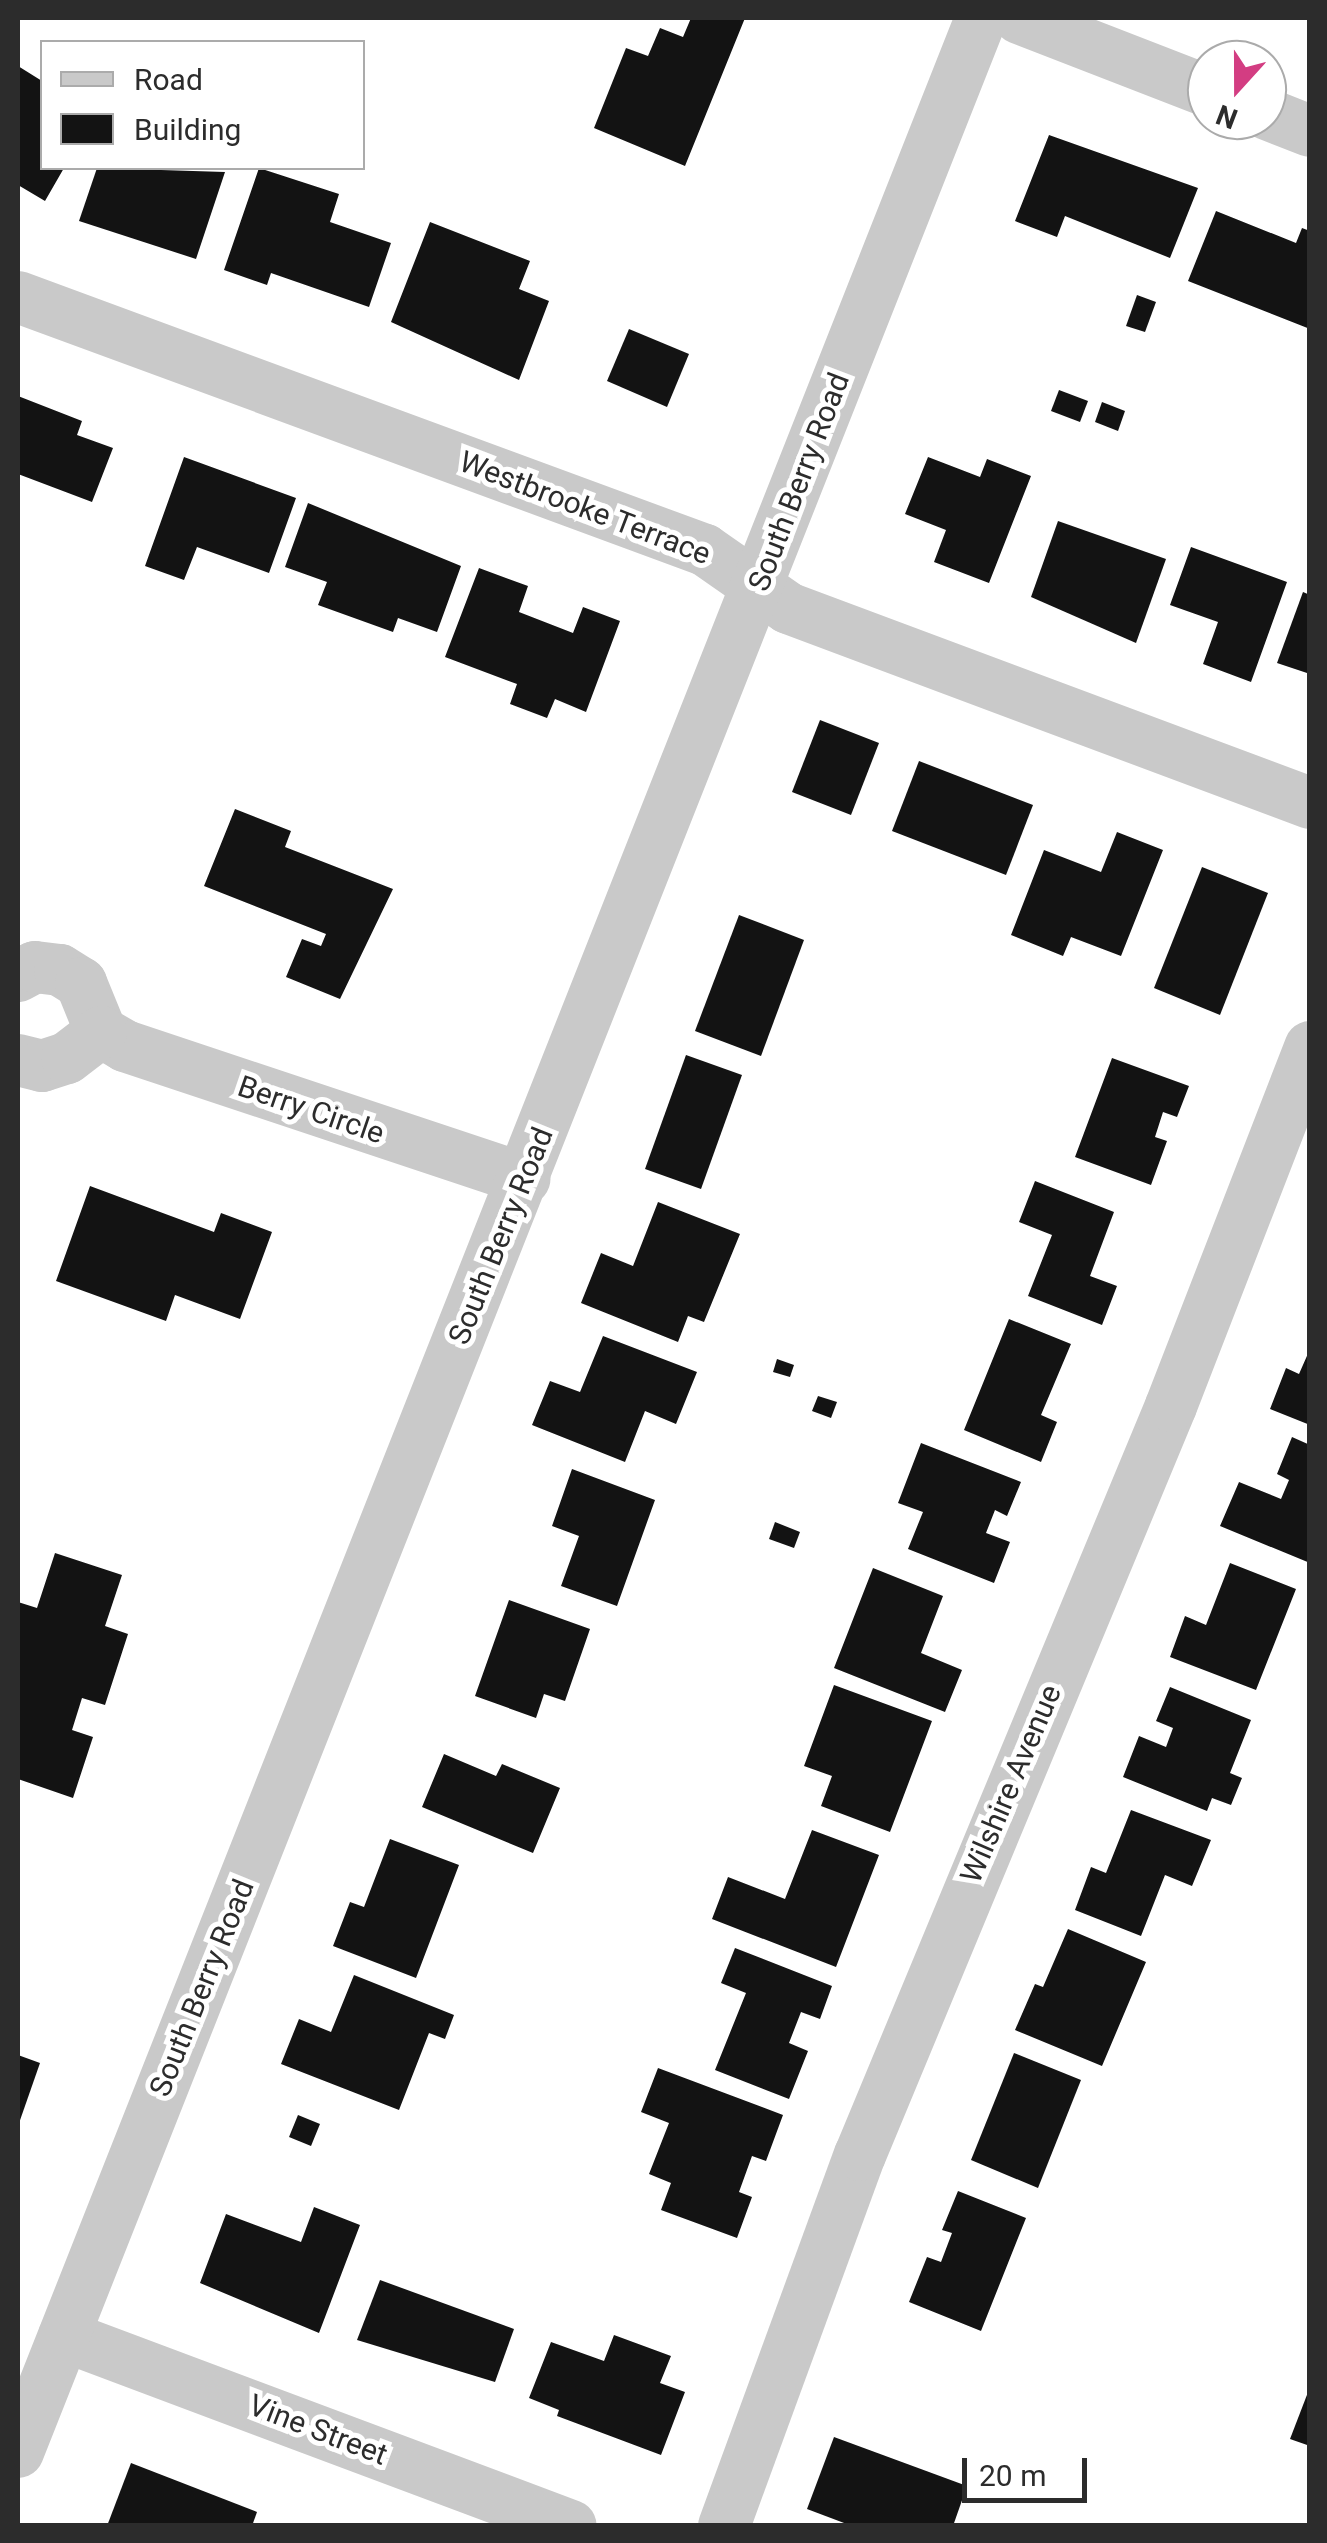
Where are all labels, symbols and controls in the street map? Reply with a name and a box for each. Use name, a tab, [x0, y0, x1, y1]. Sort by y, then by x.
legend	[40, 40, 365, 170]
north arrow	[1187, 40, 1287, 140]
text: Road	[134, 62, 203, 97]
text: N	[1212, 98, 1242, 136]
text: Building	[134, 112, 241, 147]
street label: South Berry Road	[741, 368, 857, 596]
street label: Westbrooke Terrace	[454, 443, 716, 573]
street label: Berry Circle	[233, 1068, 389, 1152]
street label: South Berry Road	[441, 1122, 561, 1350]
street label: Wilshire Avenue	[953, 1679, 1069, 1889]
street label: South Berry Road	[142, 1874, 262, 2102]
street label: Vine Street	[244, 2387, 392, 2473]
scale bar	[967, 2438, 1092, 2500]
text: 20 m	[979, 2458, 1046, 2493]

